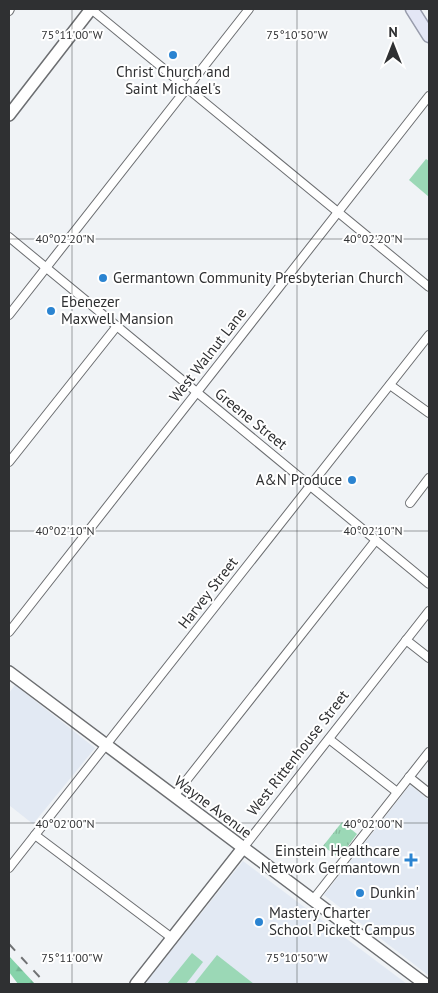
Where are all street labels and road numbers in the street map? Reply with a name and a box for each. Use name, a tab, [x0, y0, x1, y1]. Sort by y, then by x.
street label: West Walnut Lane	[165, 304, 250, 406]
street label: Greene Street	[211, 384, 291, 454]
street label: Harvey Street	[174, 553, 241, 632]
street label: West Rittenhouse Street	[243, 686, 353, 819]
street label: Wayne Avenue	[171, 771, 256, 842]

